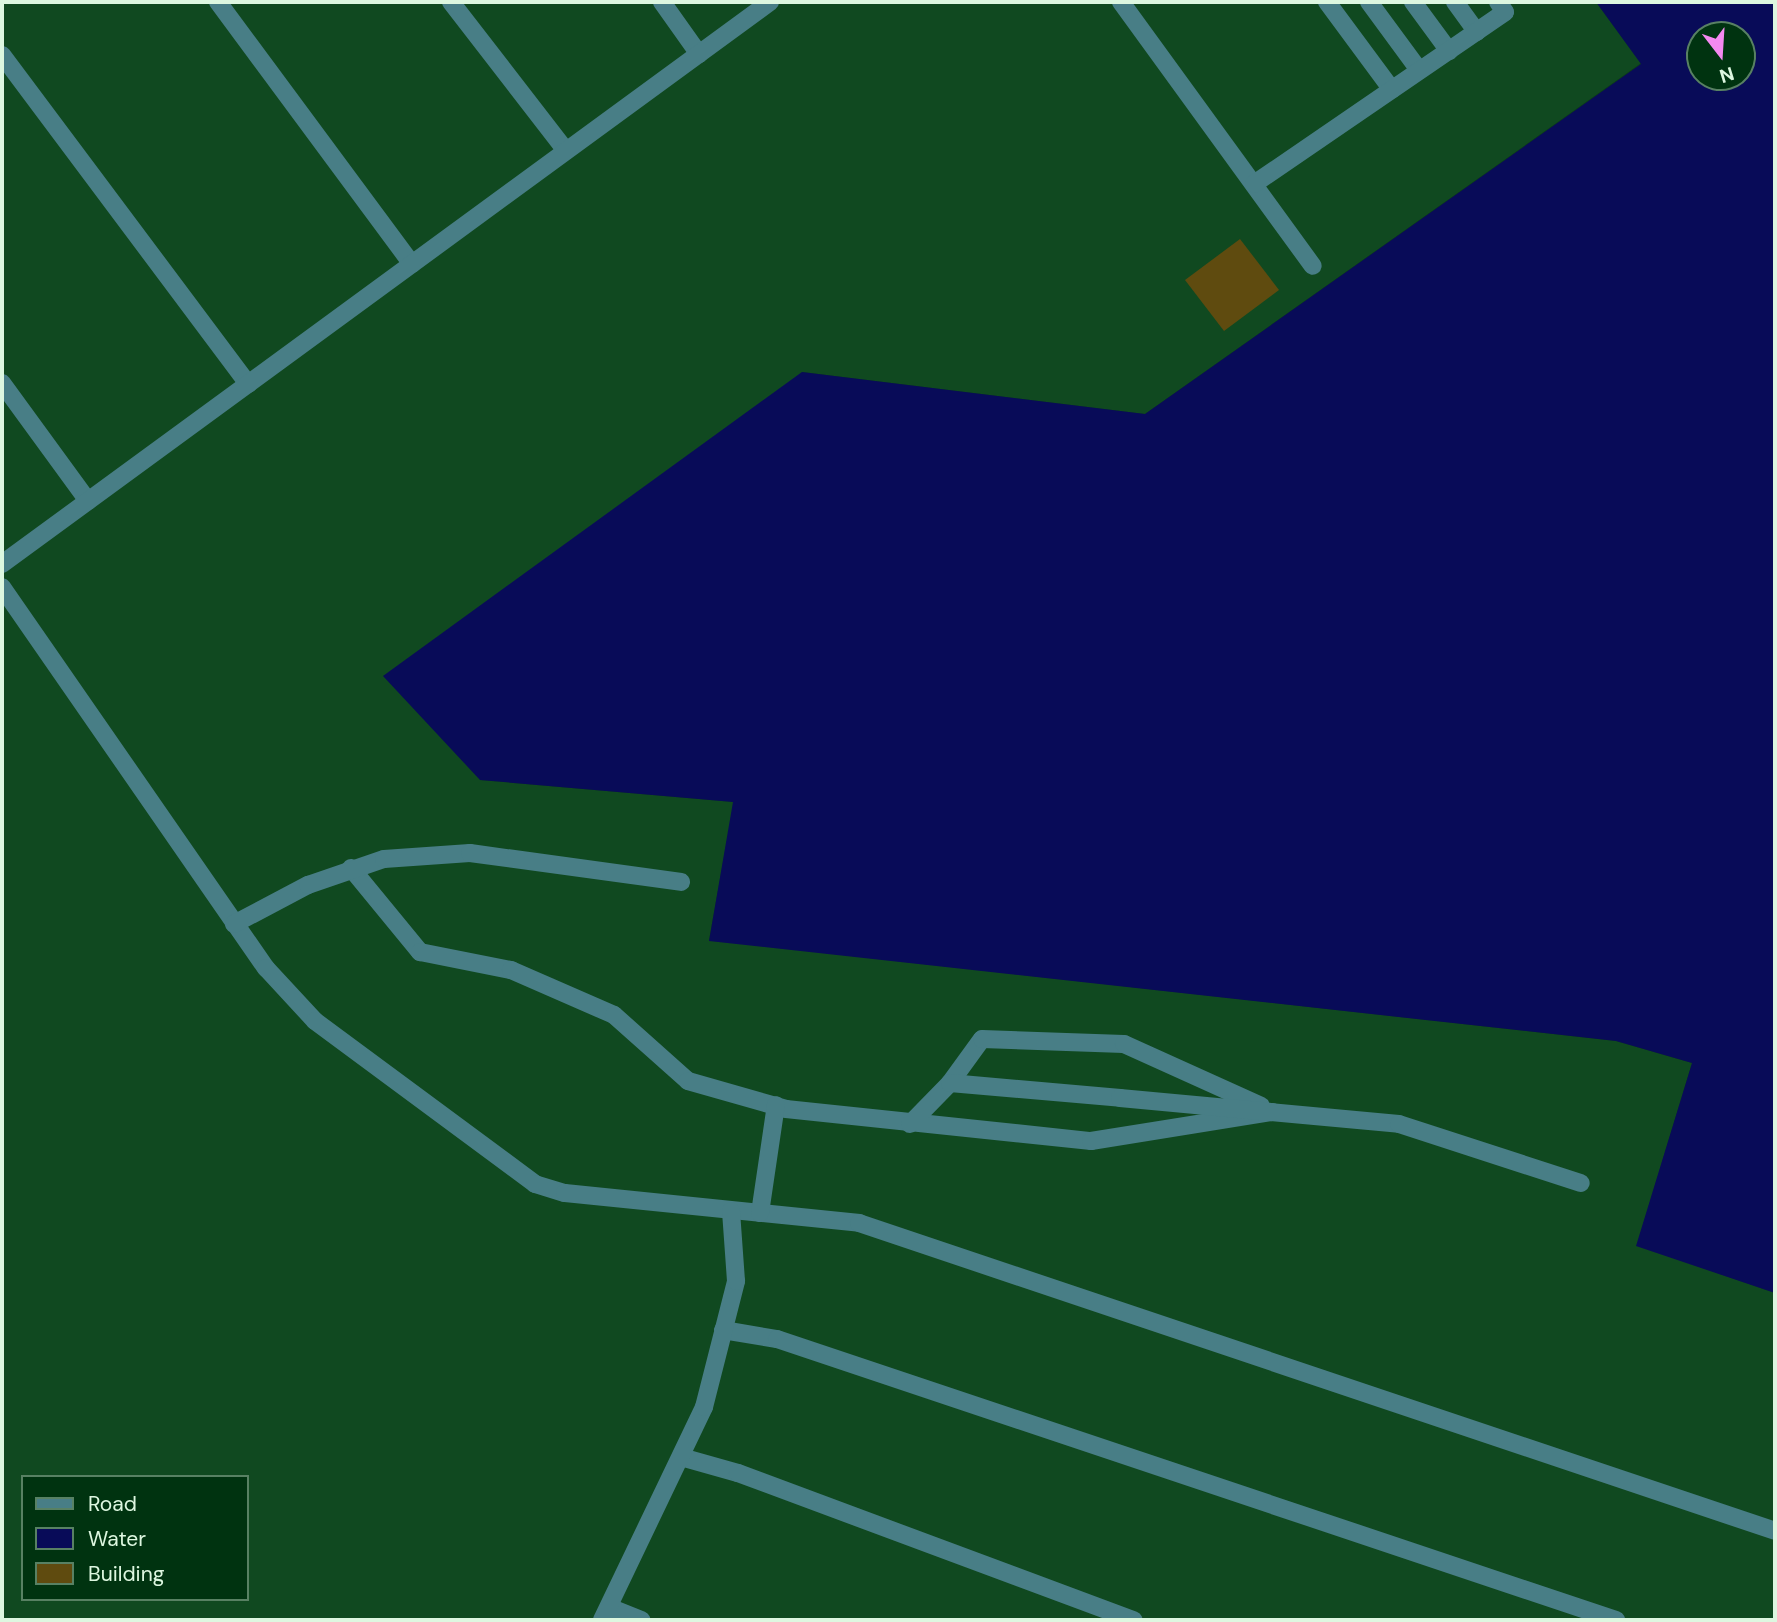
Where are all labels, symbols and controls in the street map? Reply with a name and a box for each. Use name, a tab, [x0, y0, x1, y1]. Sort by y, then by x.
north arrow	[1686, 21, 1756, 91]
text: N	[1716, 61, 1737, 89]
legend	[21, 1475, 248, 1601]
text: Road	[88, 1490, 137, 1518]
text: Water	[88, 1525, 146, 1553]
text: Building	[88, 1560, 164, 1588]

